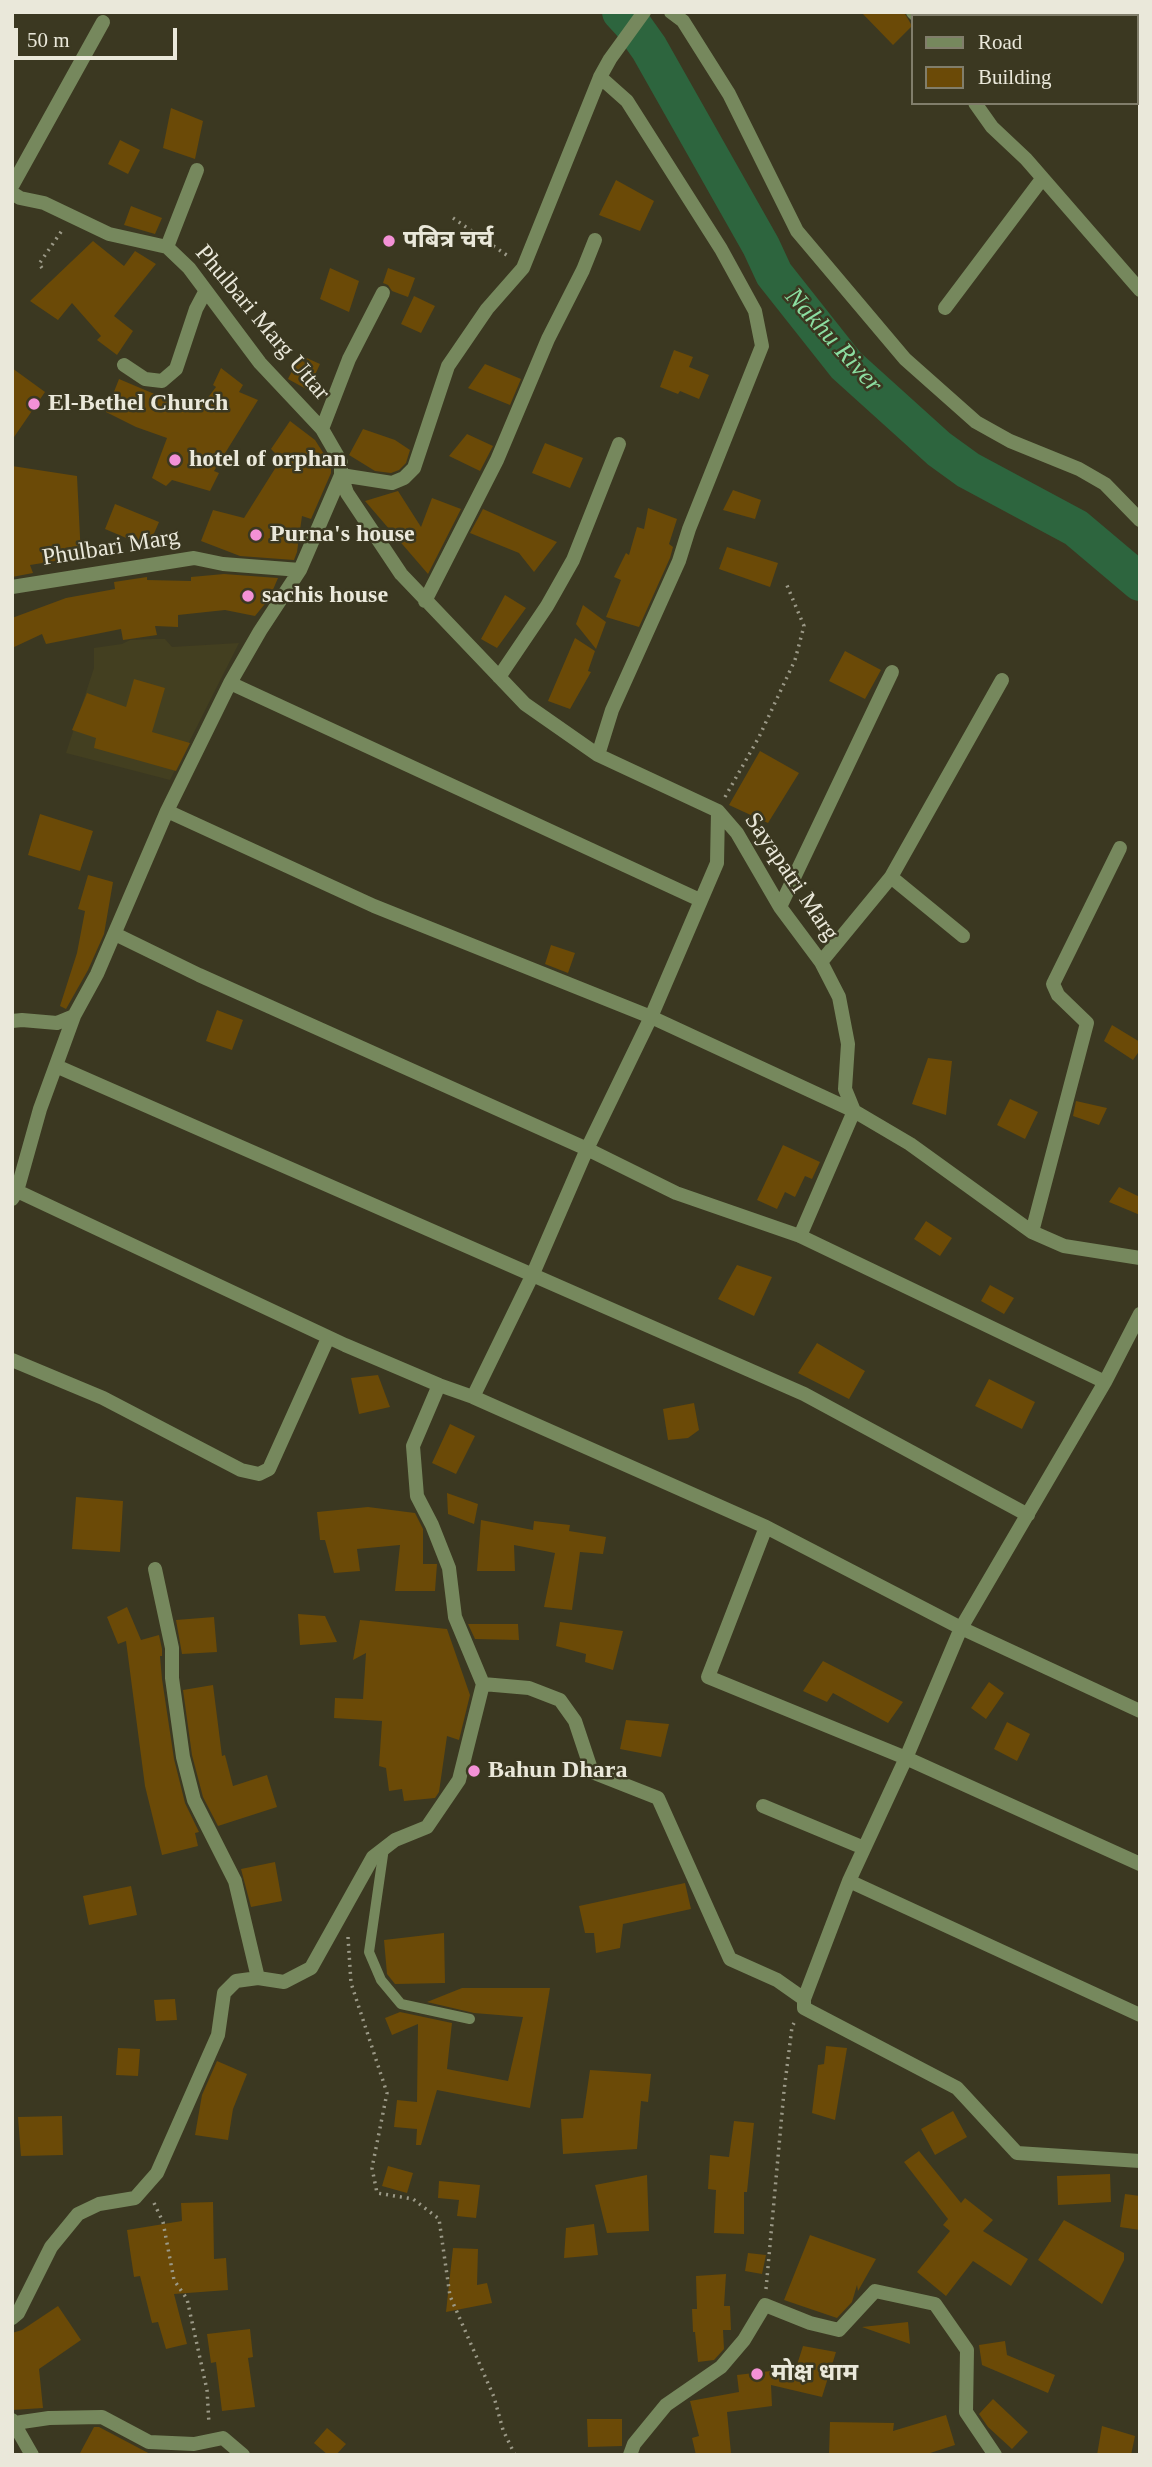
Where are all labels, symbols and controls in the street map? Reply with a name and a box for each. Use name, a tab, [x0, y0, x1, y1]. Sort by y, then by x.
scale bar	[18, 14, 180, 58]
legend	[911, 14, 1138, 105]
text: 50 m	[27, 28, 70, 52]
text: Road	[978, 30, 1022, 54]
text: Building	[978, 65, 1052, 89]
place label: पबित्र चर्च	[403, 227, 493, 255]
marker: पबित्र चर्च	[381, 233, 397, 249]
street label: Phulbari Marg Uttar	[189, 239, 335, 407]
water label: Nakhu River	[778, 282, 888, 400]
place label: El-Bethel Church	[48, 390, 228, 418]
marker: El-Bethel Church	[26, 396, 42, 412]
place label: hotel of orphan	[189, 446, 346, 474]
marker: hotel of orphan	[167, 452, 183, 468]
place label: Purna's house	[270, 521, 415, 549]
street label: Phulbari Marg	[40, 523, 182, 573]
marker: Purna's house	[248, 527, 264, 543]
place label: sachis house	[262, 582, 388, 610]
marker: sachis house	[240, 588, 256, 604]
street label: Sayapatri Marg	[738, 808, 844, 946]
place label: Bahun Dhara	[488, 1757, 627, 1785]
marker: Bahun Dhara	[466, 1763, 482, 1779]
place label: मोक्ष धाम	[771, 2360, 858, 2388]
marker: मोक्ष धाम	[749, 2366, 765, 2382]

